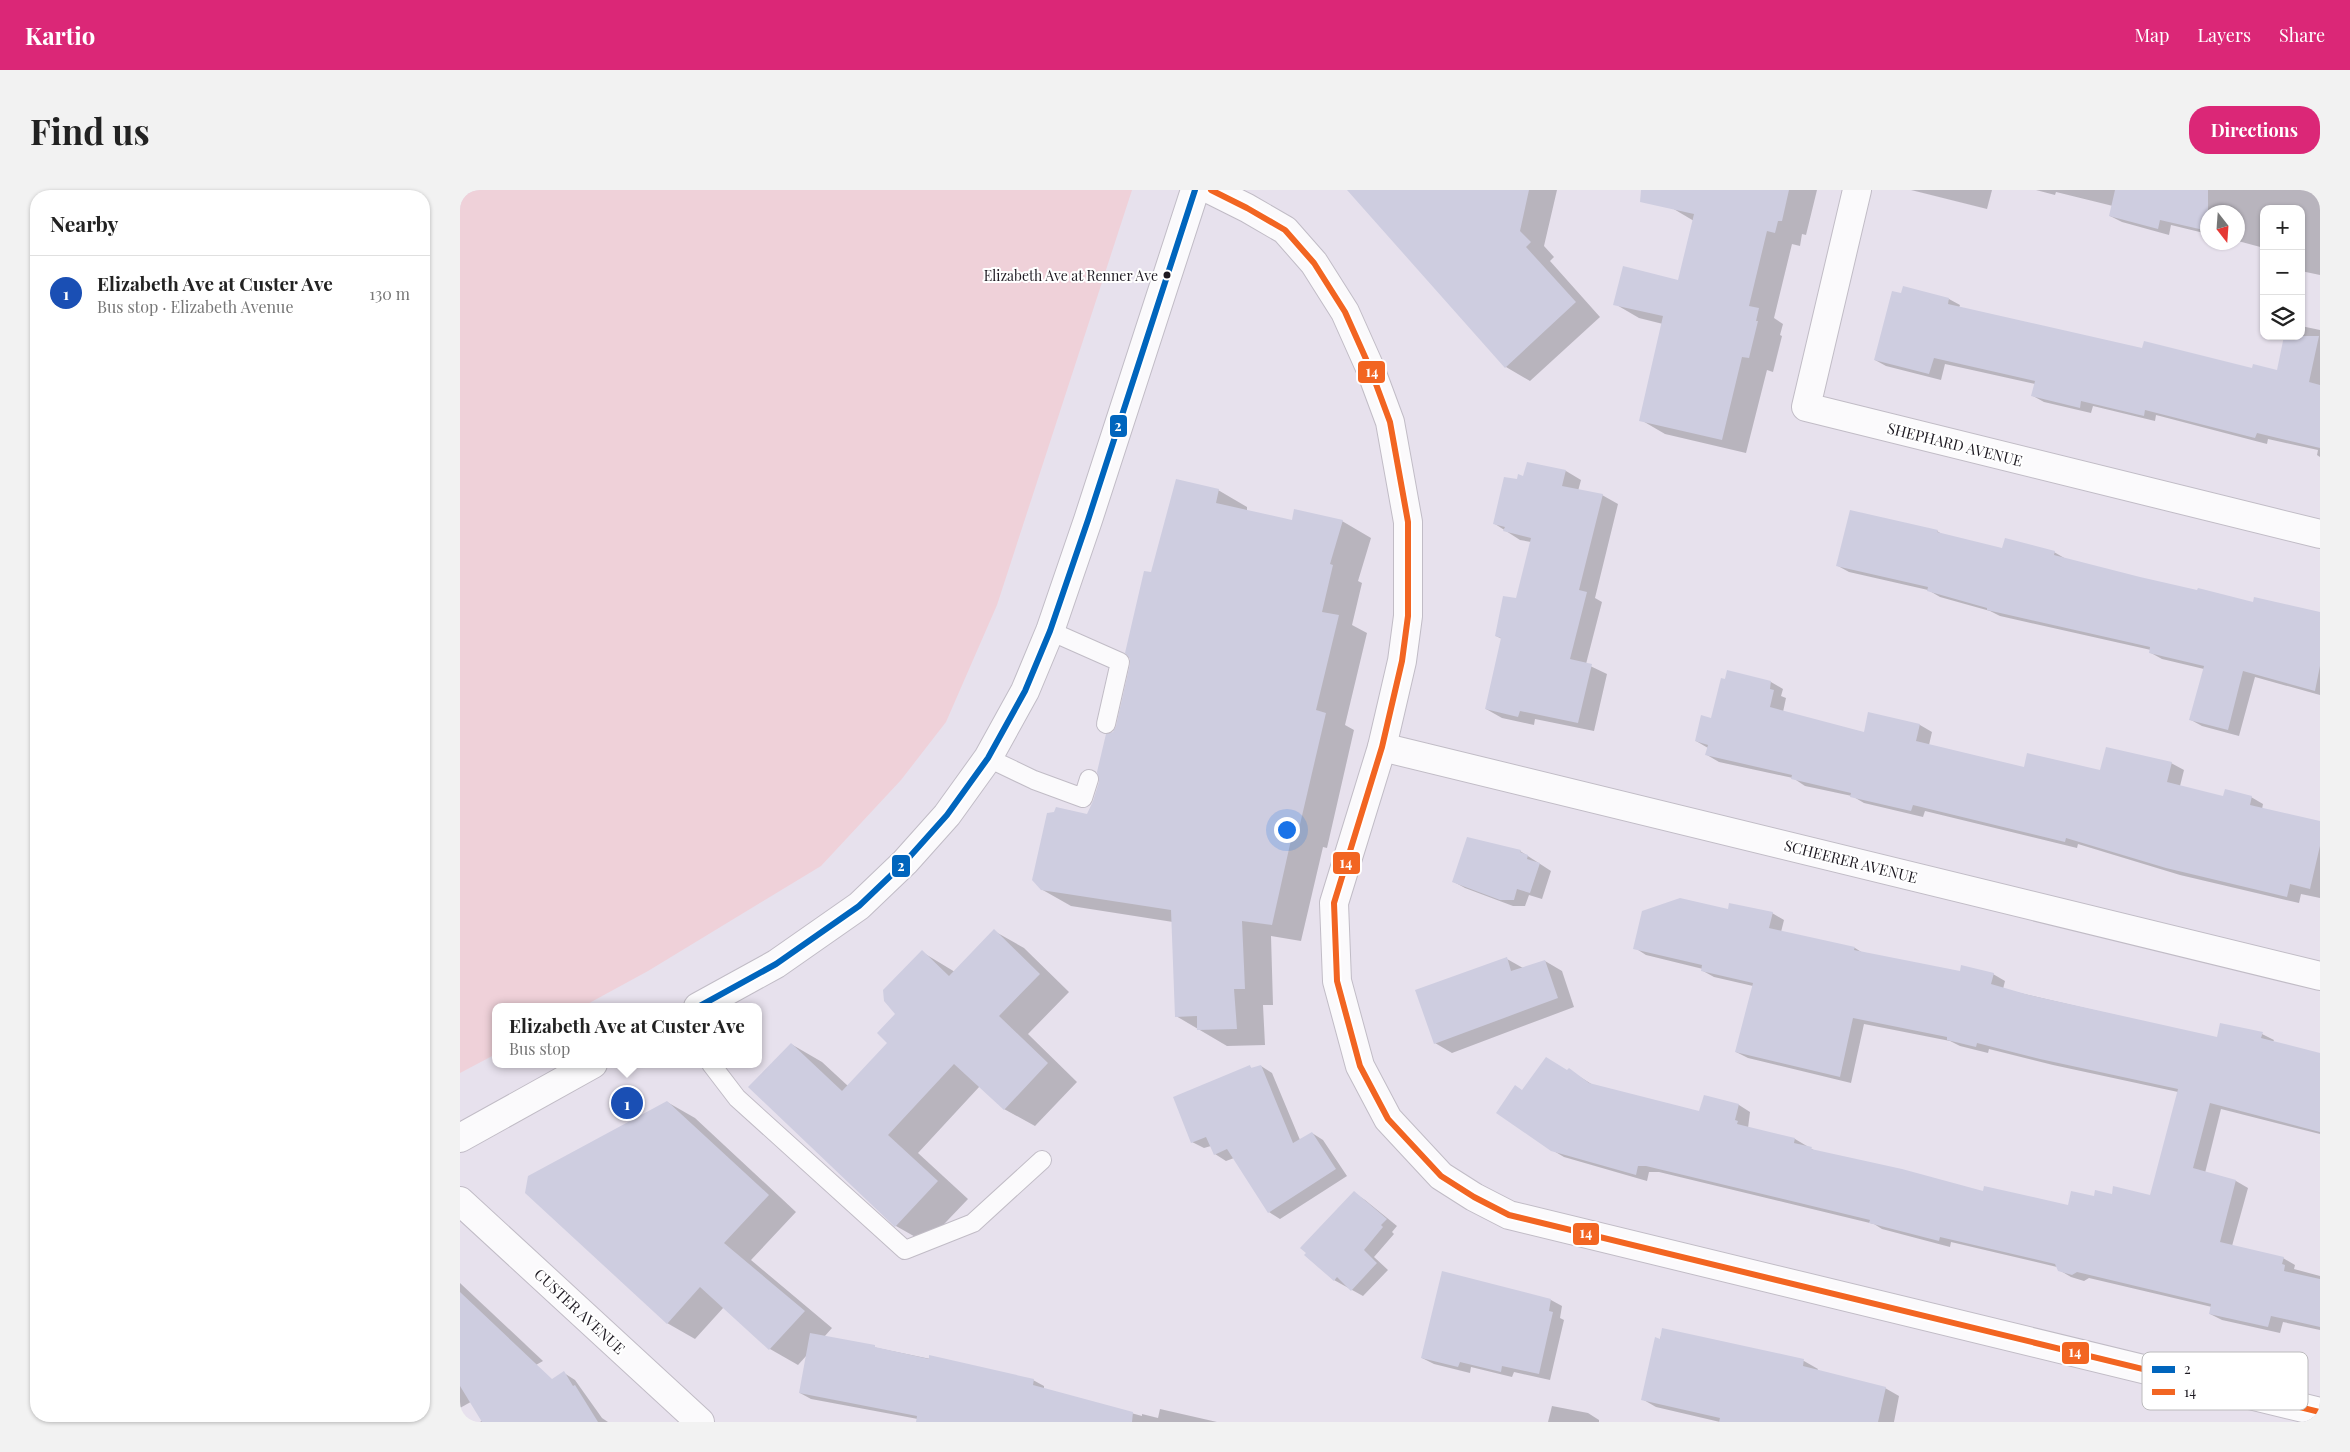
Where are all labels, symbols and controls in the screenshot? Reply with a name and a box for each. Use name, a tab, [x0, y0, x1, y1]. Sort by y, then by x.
text: Kartio	[25, 19, 95, 51]
text: Map	[2134, 23, 2169, 47]
text: Layers	[2197, 23, 2251, 47]
text: Share	[2279, 23, 2325, 47]
button: Directions	[2189, 106, 2320, 154]
text: Find us	[30, 107, 150, 154]
north arrow	[2200, 205, 2245, 250]
map controls	[2260, 205, 2305, 340]
button: +	[2260, 205, 2305, 250]
text: Nearby	[50, 209, 119, 237]
button: −	[2260, 250, 2305, 295]
place label: Elizabeth Ave at Renner Ave	[984, 266, 1158, 285]
text: Elizabeth Ave at Custer Ave	[97, 270, 333, 296]
marker: Elizabeth Ave at Renner Ave	[1162, 270, 1172, 280]
text: 1	[63, 283, 69, 304]
text: 130 m	[369, 283, 410, 304]
button: layers	[2260, 295, 2305, 340]
text: Bus stop · Elizabeth Avenue	[97, 296, 293, 317]
line badge: 14	[1357, 360, 1386, 384]
text: 14	[1366, 362, 1378, 381]
line badge: 2	[1109, 414, 1128, 438]
text: 2	[1114, 416, 1122, 435]
street label: SHEPHARD AVENUE	[1885, 417, 2025, 471]
your location	[1274, 817, 1300, 843]
street label: SCHEERER AVENUE	[1782, 835, 1920, 887]
line badge: 14	[1332, 851, 1361, 875]
text: 14	[1340, 853, 1352, 872]
line badge: 2	[891, 854, 911, 878]
text: 2	[897, 856, 905, 875]
popup	[492, 1003, 762, 1068]
text: Elizabeth Ave at Custer Ave	[509, 1012, 745, 1038]
text: Bus stop	[509, 1038, 570, 1059]
pin: 1	[611, 1084, 643, 1122]
line badge: 14	[1572, 1222, 1600, 1246]
text: 14	[1580, 1223, 1592, 1242]
street label: CUSTER AVENUE	[530, 1264, 630, 1358]
line badge: 14	[2061, 1341, 2090, 1365]
text: 14	[2069, 1342, 2081, 1361]
legend	[2142, 1352, 2308, 1410]
text: 2	[2184, 1359, 2191, 1378]
text: 14	[2184, 1382, 2196, 1401]

